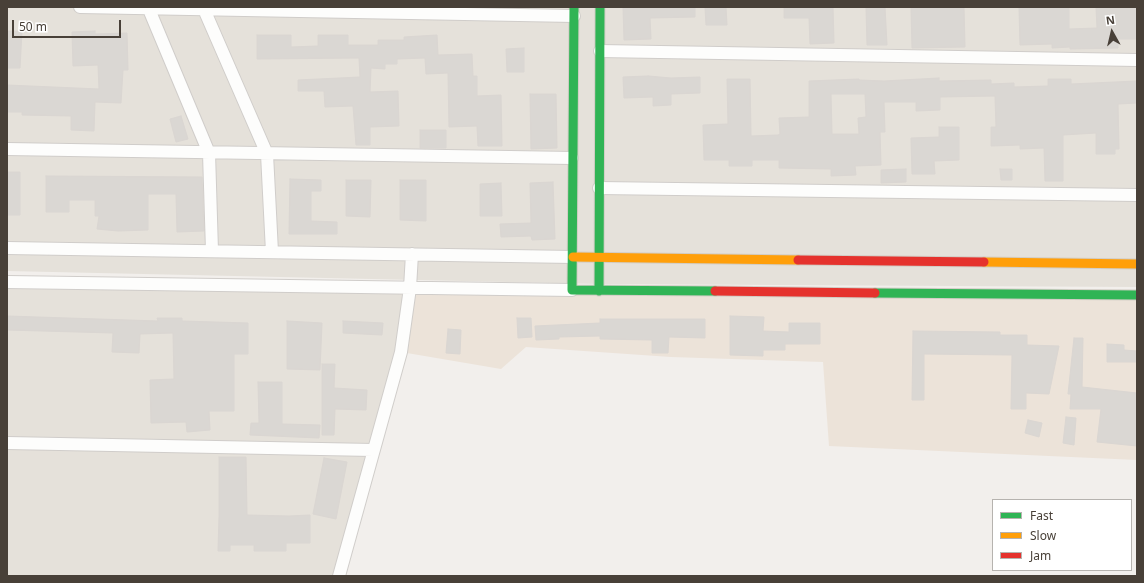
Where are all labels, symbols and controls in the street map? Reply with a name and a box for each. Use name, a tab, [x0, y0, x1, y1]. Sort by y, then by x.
scale bar	[14, 12, 123, 38]
north arrow	[1092, 12, 1132, 52]
text: N	[1105, 12, 1116, 28]
text: 50 m	[19, 18, 47, 35]
legend	[992, 499, 1132, 571]
text: Fast	[1030, 507, 1053, 524]
text: Slow	[1030, 527, 1056, 544]
text: Jam	[1030, 547, 1051, 564]

